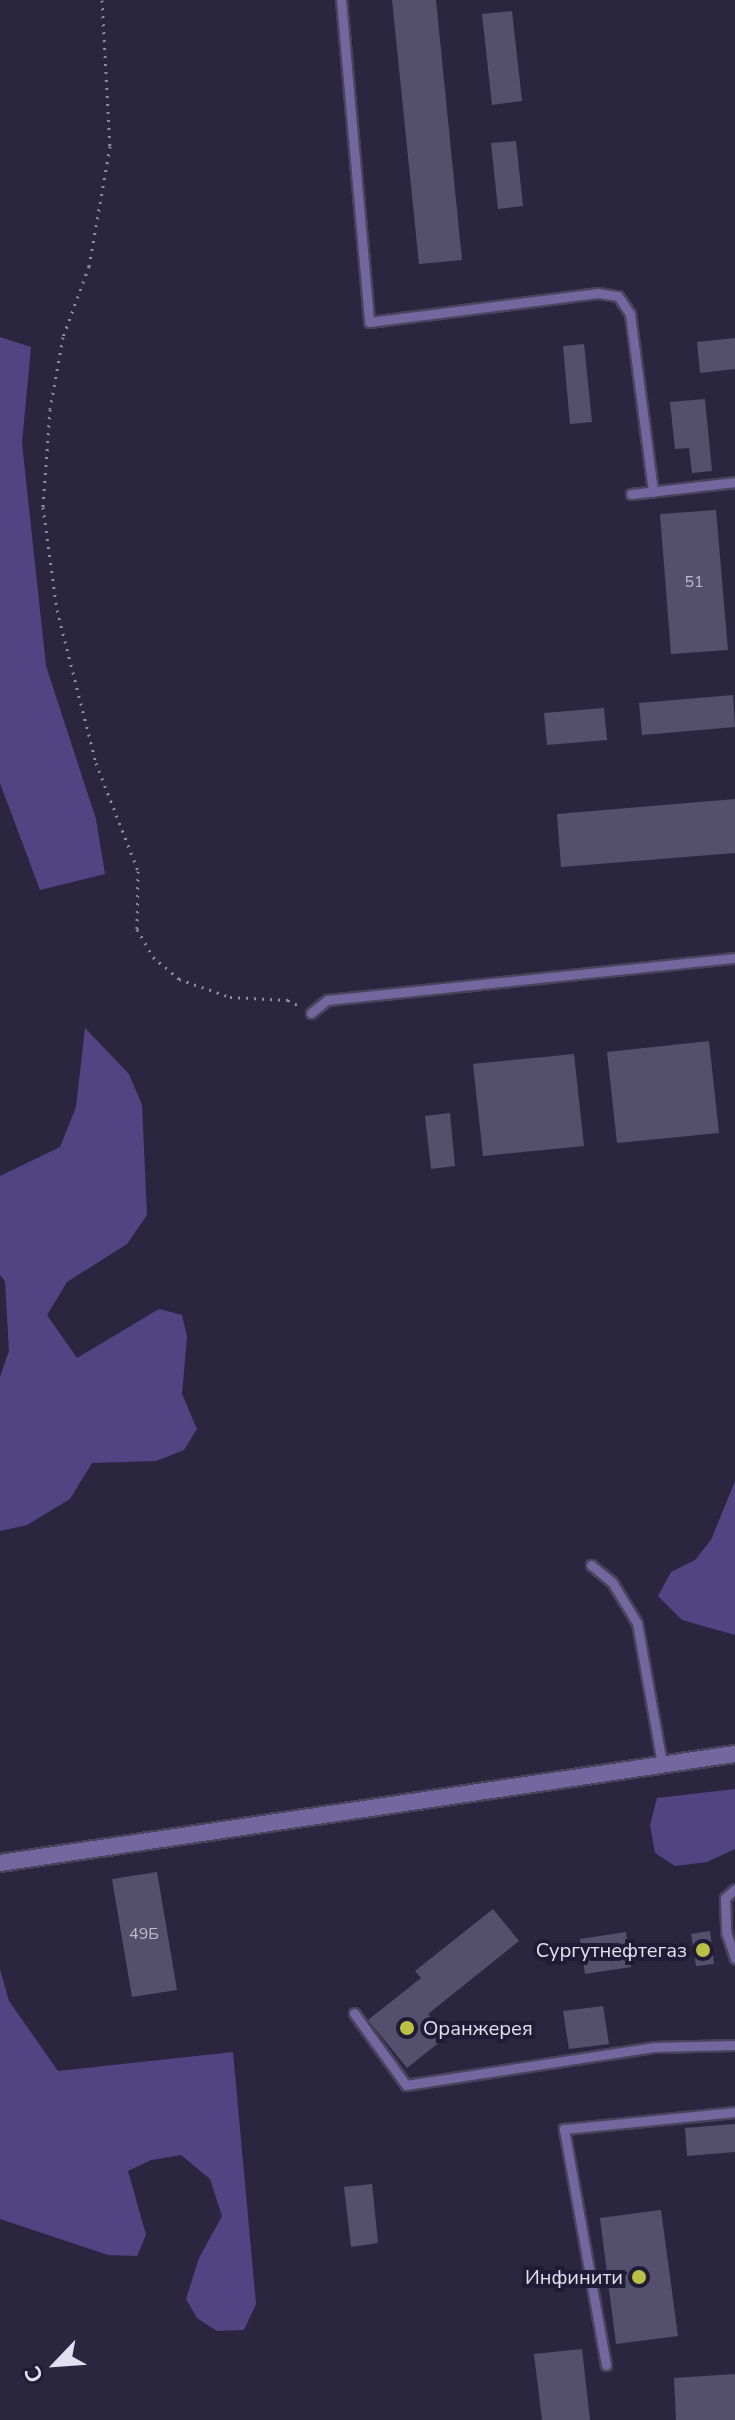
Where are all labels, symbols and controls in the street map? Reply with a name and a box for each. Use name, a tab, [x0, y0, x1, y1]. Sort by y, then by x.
house number: 51	[684, 572, 704, 592]
house number: 49Б	[129, 1924, 159, 1944]
place label: Сургутнефтегаз	[536, 1938, 687, 1962]
marker: Сургутнефтегаз	[694, 1941, 712, 1959]
place label: Оранжерея	[423, 2016, 533, 2040]
marker: Оранжерея	[398, 2019, 416, 2037]
place label: Инфинити	[525, 2265, 623, 2289]
marker: Инфинити	[630, 2268, 648, 2286]
north arrow	[16, 2324, 96, 2404]
text: С	[17, 2361, 51, 2387]

